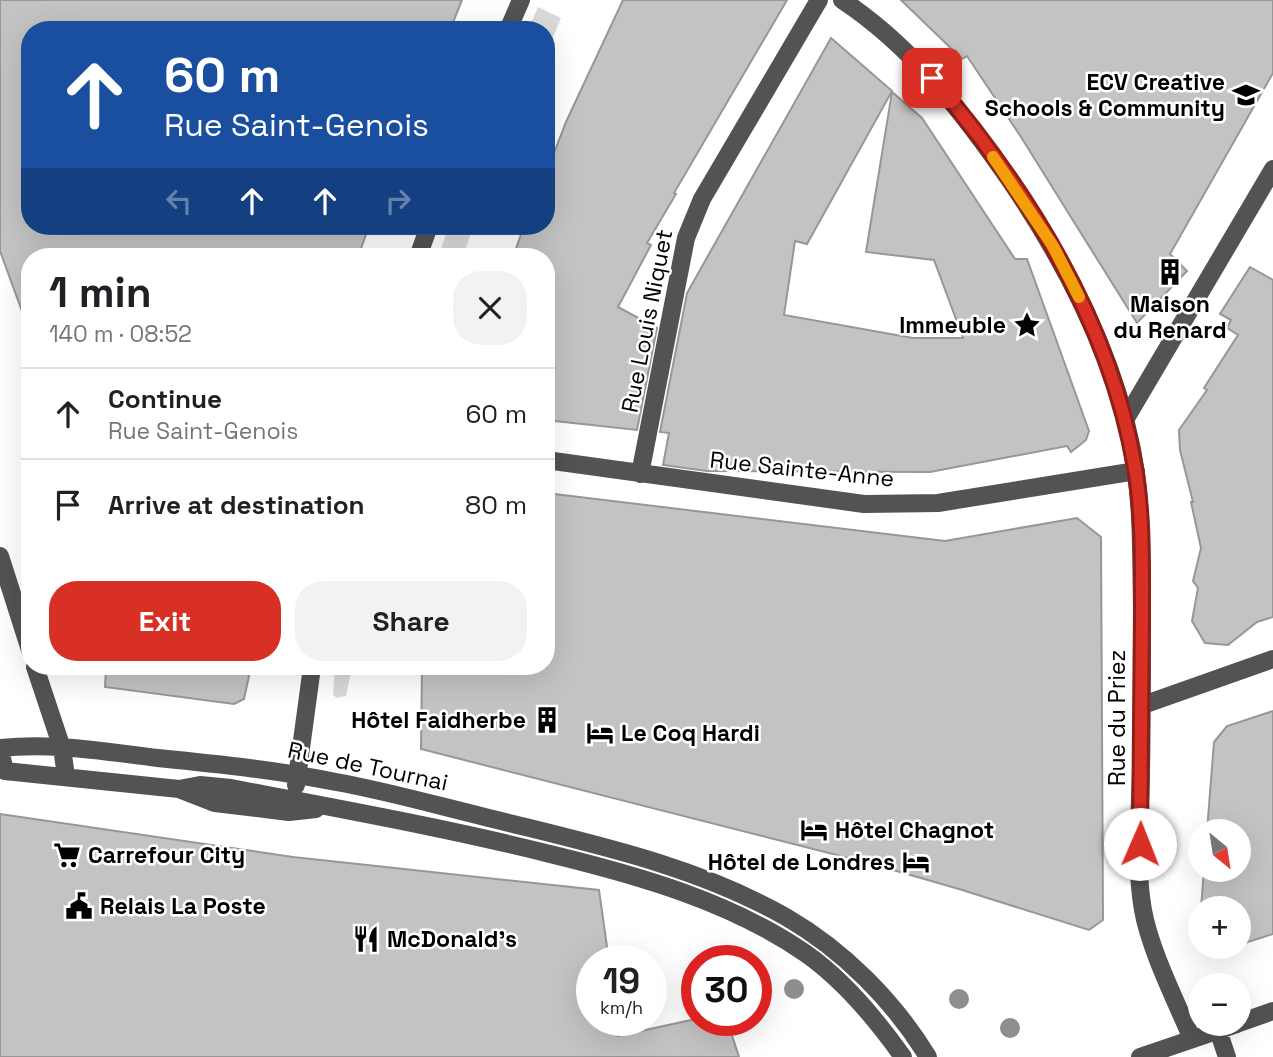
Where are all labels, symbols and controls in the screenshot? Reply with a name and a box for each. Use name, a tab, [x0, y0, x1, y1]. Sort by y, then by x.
text: 60 m	[164, 44, 280, 106]
pin	[902, 48, 962, 108]
icon: ahead	[49, 49, 140, 140]
icon: arrive	[913, 59, 951, 97]
place label: ECV Creative Schools & Community	[985, 67, 1225, 123]
school or university icon: ECV Creative Schools & Community	[1231, 80, 1261, 110]
text: Rue Saint-Genois	[164, 105, 429, 145]
icon: left	[160, 182, 198, 220]
icon: ahead	[233, 182, 271, 220]
icon: ahead	[306, 182, 344, 220]
icon: right	[379, 182, 417, 220]
street label: Rue Louis Niquet	[615, 227, 679, 415]
building icon: Maison du Renard	[1155, 257, 1185, 287]
text: 1 min	[49, 266, 152, 319]
button: close	[453, 271, 527, 345]
place label: Maison du Renard	[1113, 289, 1227, 345]
place label: Immeuble	[899, 310, 1006, 340]
place icon: Immeuble	[1012, 310, 1042, 340]
text: 140 m · 08:52	[49, 319, 192, 349]
text: Continue	[108, 382, 222, 416]
icon: ahead	[49, 395, 87, 433]
text: 60 m	[465, 397, 527, 431]
text: Rue Saint-Genois	[108, 416, 298, 446]
street label: Rue Sainte-Anne	[708, 444, 896, 494]
icon: arrive	[49, 486, 87, 524]
text: Arrive at destination	[108, 488, 365, 522]
text: 80 m	[465, 488, 527, 522]
button: Exit	[49, 581, 281, 661]
button: Share	[295, 581, 527, 661]
street label: Rue du Priez	[1102, 650, 1132, 786]
place label: Hôtel Faidherbe	[351, 705, 526, 735]
building icon: Hôtel Faidherbe	[532, 705, 562, 735]
hotel icon: Le Coq Hardi	[585, 718, 615, 748]
place label: Le Coq Hardi	[621, 718, 760, 748]
street label: Rue de Tournai	[285, 734, 451, 798]
position arrow	[1103, 807, 1177, 881]
hotel icon: Hôtel Chagnot	[799, 815, 829, 845]
place label: Hôtel Chagnot	[835, 815, 994, 845]
north arrow	[1188, 819, 1251, 882]
map controls	[1188, 819, 1251, 1036]
supermarket icon: Carrefour City	[52, 840, 82, 870]
place label: Carrefour City	[88, 840, 245, 870]
place label: Hôtel de Londres	[708, 847, 895, 877]
hotel icon: Hôtel de Londres	[901, 847, 931, 877]
public building icon: Relais La Poste	[64, 891, 94, 921]
place label: Relais La Poste	[100, 891, 266, 921]
button: +	[1188, 896, 1251, 959]
restaurant icon: McDonald's	[351, 924, 381, 954]
place label: McDonald's	[387, 924, 517, 954]
speed limit sign: 30	[681, 945, 772, 1036]
text: 19	[603, 959, 640, 1003]
button: −	[1188, 973, 1251, 1036]
text: km/h	[600, 996, 643, 1019]

